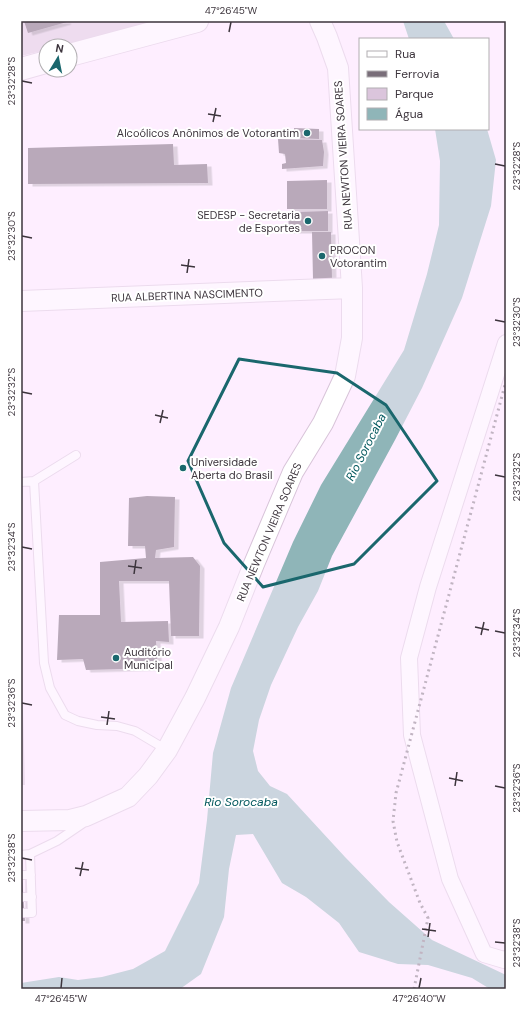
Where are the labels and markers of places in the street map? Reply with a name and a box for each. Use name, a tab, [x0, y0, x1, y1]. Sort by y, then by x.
place label: Alcoólicos Anônimos de Votorantim	[117, 126, 299, 140]
marker: Alcoólicos Anônimos de Votorantim	[302, 128, 312, 138]
place label: SEDESP - Secretaria de Esportes	[197, 208, 300, 235]
marker: SEDESP - Secretaria de Esportes	[303, 216, 313, 226]
place label: PROCON Votorantim	[330, 243, 387, 270]
marker: PROCON Votorantim	[317, 251, 327, 261]
place label: Universidade Aberta do Brasil	[191, 455, 272, 482]
marker: Universidade Aberta do Brasil	[178, 463, 188, 473]
place label: Auditório Municipal	[124, 645, 173, 672]
marker: Auditório Municipal	[111, 653, 121, 663]

